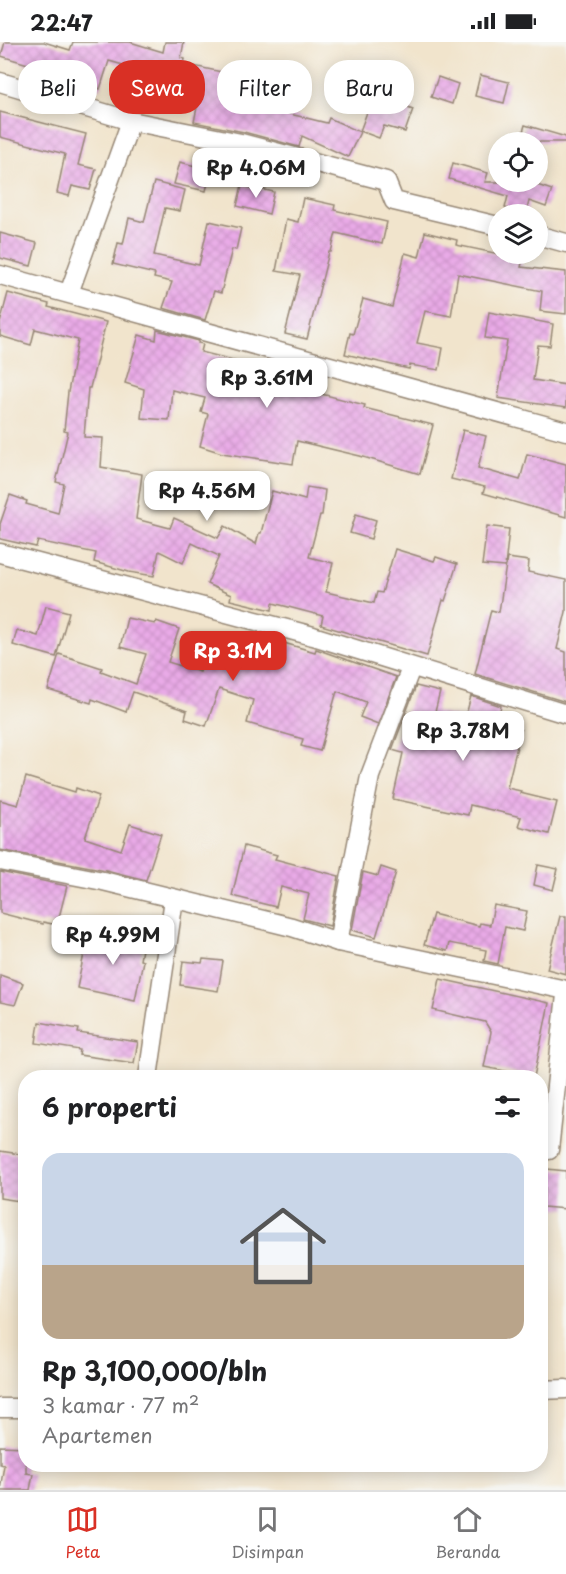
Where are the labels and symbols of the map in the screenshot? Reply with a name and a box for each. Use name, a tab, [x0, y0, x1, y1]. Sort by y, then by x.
pin: Rp 4.06M	[194, 148, 318, 199]
pin: Rp 3.61M	[205, 358, 329, 409]
pin: Rp 4.56M	[145, 471, 269, 522]
pin: Rp 3.1M	[178, 631, 288, 682]
pin: Rp 3.78M	[401, 711, 525, 762]
pin: Rp 4.99M	[51, 915, 175, 966]

